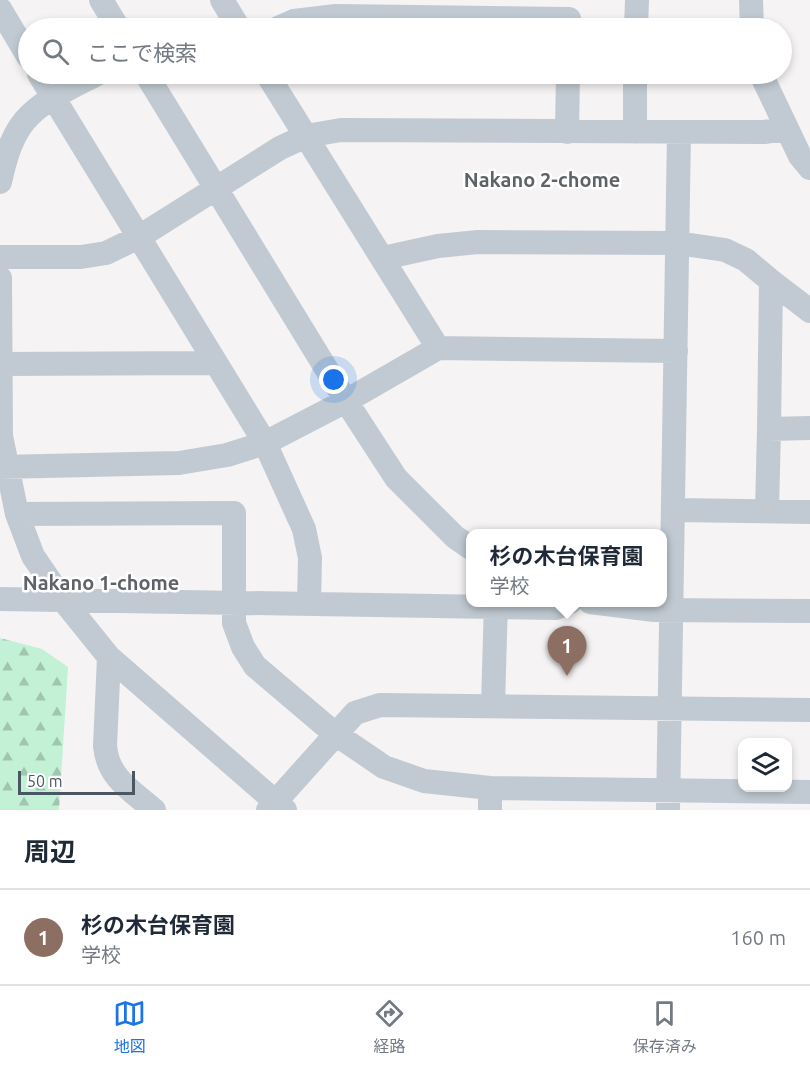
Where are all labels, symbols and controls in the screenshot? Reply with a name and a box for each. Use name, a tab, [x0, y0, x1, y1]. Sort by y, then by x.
search box	[18, 18, 792, 84]
icon: search	[39, 35, 72, 68]
text: ここで検索	[87, 40, 197, 65]
district label: Nakano 2-chome	[464, 168, 620, 191]
your location	[319, 365, 348, 394]
popup	[466, 529, 667, 607]
text: 杉の木台保育園	[489, 543, 644, 568]
district label: Nakano 1-chome	[23, 571, 179, 594]
text: 学校	[489, 574, 529, 597]
pin: 1	[548, 626, 586, 676]
map controls	[738, 738, 792, 792]
button: layers	[738, 738, 792, 792]
scale bar	[18, 768, 135, 796]
text: 50 m	[27, 772, 63, 790]
text: 周辺	[24, 837, 76, 866]
text: 杉の木台保育園	[81, 912, 235, 937]
text: 1	[38, 926, 49, 949]
text: 160 m	[730, 926, 786, 949]
text: 学校	[81, 943, 121, 966]
tab: 地図	[113, 997, 146, 1057]
tab: 経路	[373, 997, 406, 1057]
tab: 保存済み	[633, 997, 697, 1057]

